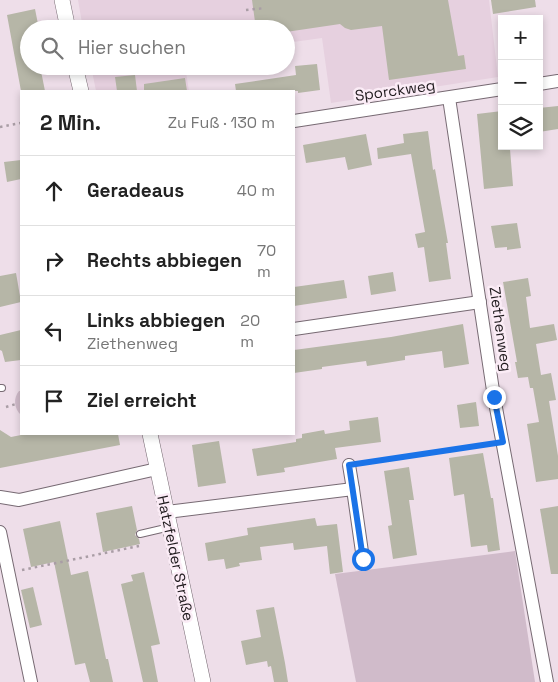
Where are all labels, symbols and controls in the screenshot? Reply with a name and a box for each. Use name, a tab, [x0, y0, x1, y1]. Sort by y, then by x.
map controls	[498, 15, 543, 150]
button: +	[498, 15, 543, 60]
search box	[20, 20, 295, 75]
icon: search	[38, 34, 66, 62]
text: Hier suchen	[78, 35, 186, 60]
button: −	[498, 60, 543, 105]
street label: Sporckweg	[354, 75, 436, 105]
button: layers	[498, 105, 543, 150]
text: 2 Min.	[40, 109, 101, 136]
text: Zu Fuß · 130 m	[168, 112, 275, 133]
icon: ahead	[40, 177, 68, 205]
text: Geradeaus	[87, 178, 184, 203]
text: 40 m	[237, 180, 275, 201]
text: 70 m	[257, 240, 276, 282]
icon: right	[40, 247, 68, 275]
text: Rechts abbiegen	[87, 248, 242, 273]
street label: Ziethenweg	[486, 285, 516, 373]
text: Links abbiegen	[87, 308, 225, 333]
text: 20 m	[240, 310, 260, 352]
icon: left	[40, 317, 68, 345]
text: Ziethenweg	[87, 333, 178, 354]
route end	[483, 386, 506, 409]
icon: arrive	[40, 387, 68, 415]
text: Ziel erreicht	[87, 388, 197, 413]
street label: Hatzfelder Straße	[153, 493, 199, 623]
route start	[352, 548, 375, 571]

